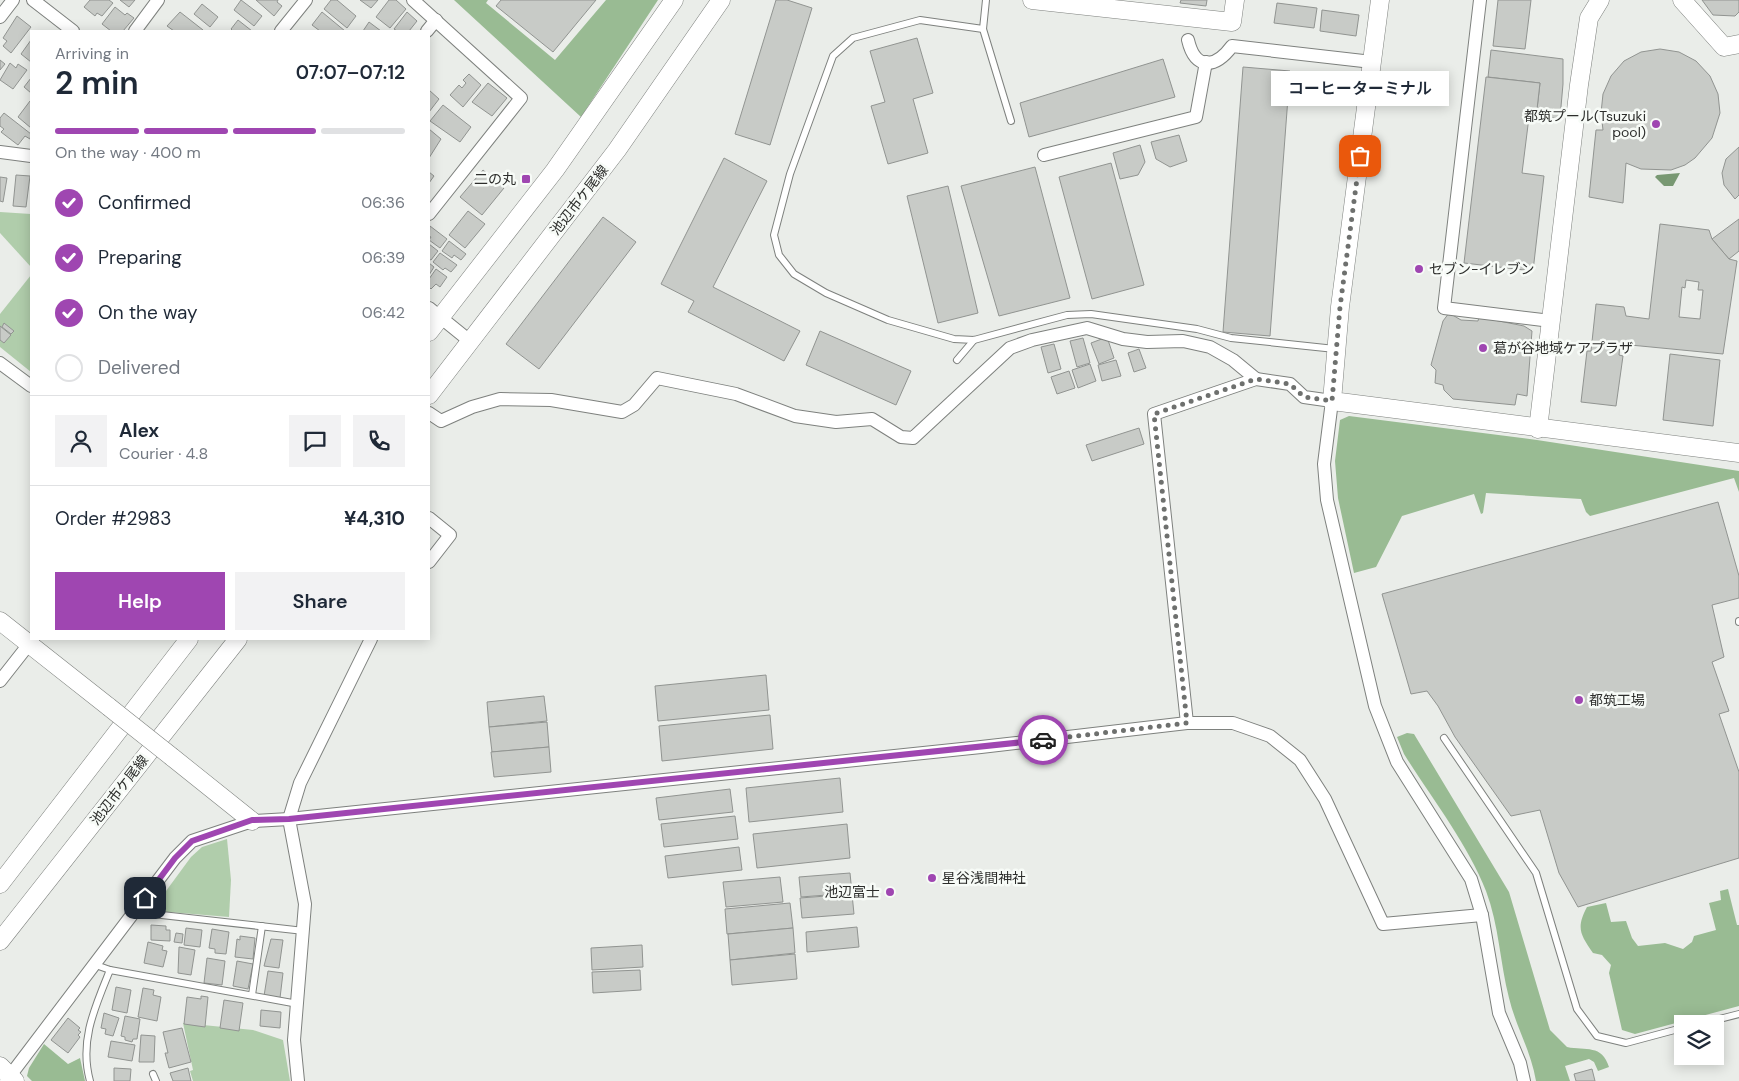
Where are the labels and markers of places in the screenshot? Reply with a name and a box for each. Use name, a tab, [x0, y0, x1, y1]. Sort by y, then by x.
callout: コーヒーターミナル	[1271, 71, 1449, 106]
place label: 都筑プール(Tsuzuki pool)	[1524, 107, 1646, 141]
marker: 都筑プール(Tsuzuki pool)	[1650, 118, 1662, 130]
pin	[1339, 135, 1381, 177]
place label: 二の丸	[474, 170, 516, 188]
marker: 二の丸	[520, 173, 532, 185]
place label: セブン-イレブン	[1429, 260, 1535, 278]
marker: セブン-イレブン	[1413, 263, 1425, 275]
place label: 葛が谷地域ケアプラザ	[1493, 339, 1633, 357]
marker: 葛が谷地域ケアプラザ	[1477, 342, 1489, 354]
place label: 都筑工場	[1589, 691, 1645, 709]
marker: 都筑工場	[1573, 694, 1585, 706]
place label: 星谷浅間神社	[942, 869, 1026, 887]
marker: 星谷浅間神社	[926, 872, 938, 884]
pin	[124, 877, 166, 919]
place label: 池辺富士	[824, 883, 880, 901]
marker: 池辺富士	[884, 886, 896, 898]

